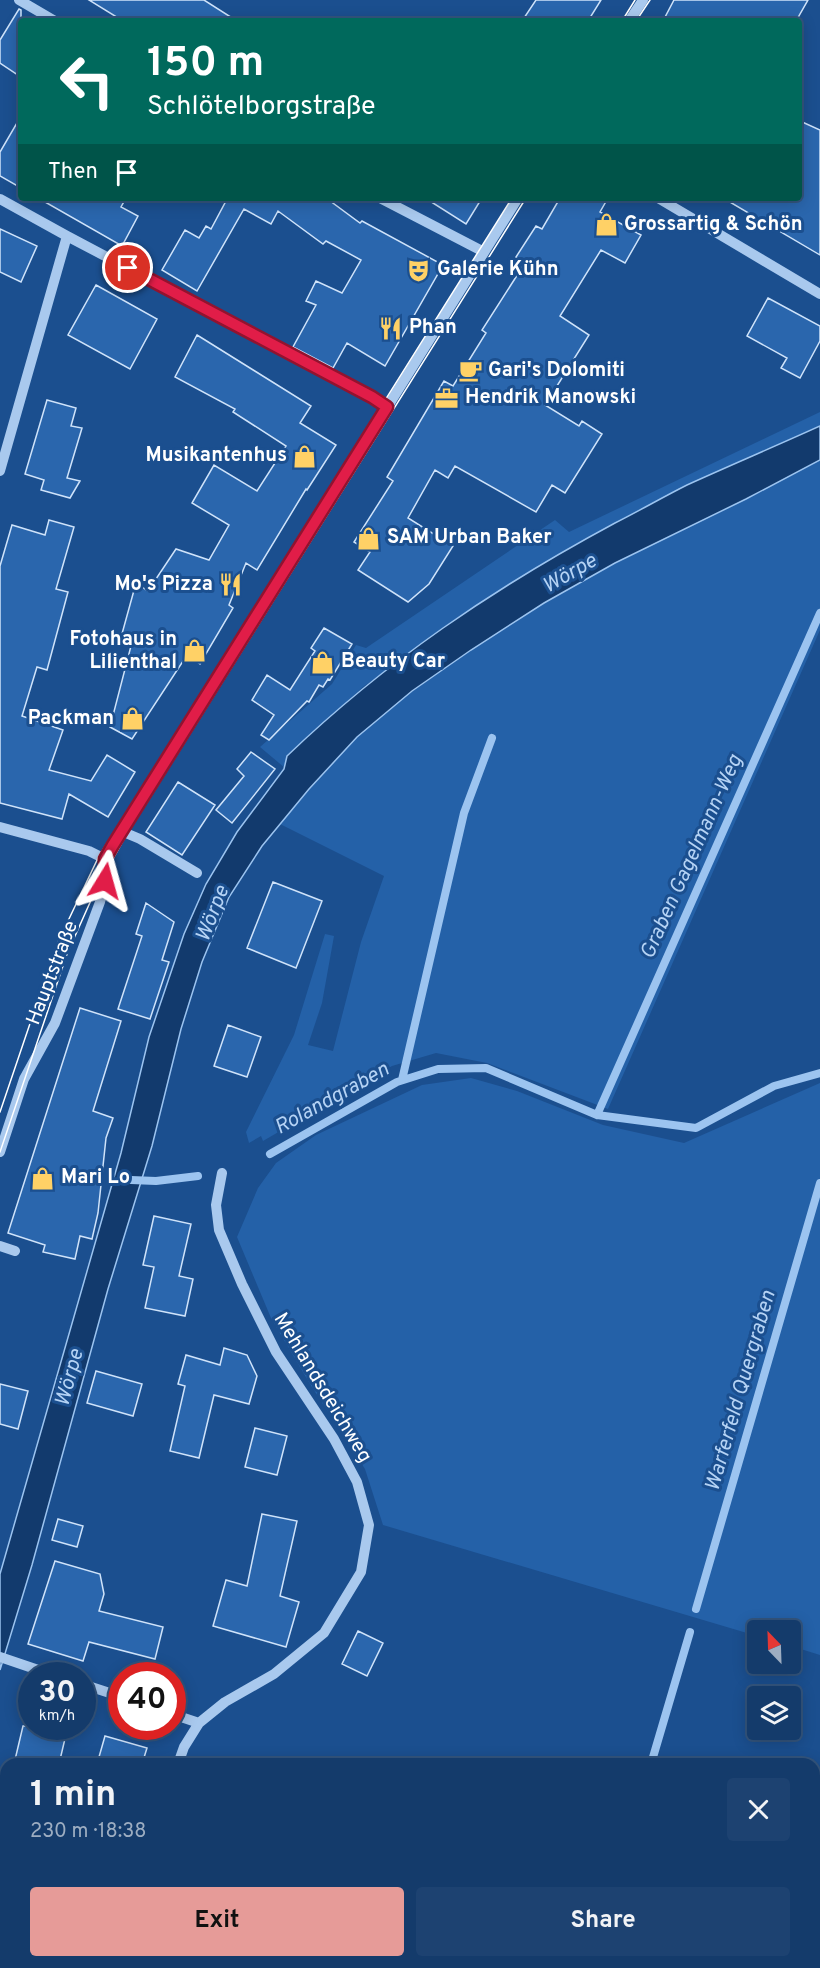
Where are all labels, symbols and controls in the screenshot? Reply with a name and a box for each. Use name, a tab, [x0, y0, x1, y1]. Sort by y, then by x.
text: 150 m	[147, 38, 264, 91]
icon: left	[48, 42, 126, 120]
text: Schlötelborgstraße	[147, 90, 375, 124]
icon: arrive	[110, 156, 143, 189]
text: Then	[48, 159, 98, 186]
shop icon: Grossartig & Schön	[593, 212, 619, 238]
place label: Grossartig & Schön	[624, 212, 803, 238]
pin	[102, 242, 153, 293]
icon: arrive	[111, 251, 144, 284]
theatre icon: Galerie Kühn	[406, 257, 432, 283]
place label: Galerie Kühn	[437, 257, 559, 283]
restaurant icon: Phan	[378, 315, 404, 341]
place label: Phan	[409, 315, 457, 341]
cafe icon: Gari's Dolomiti	[457, 358, 483, 384]
place label: Gari's Dolomiti	[488, 358, 625, 384]
office icon: Hendrik Manowski	[434, 385, 460, 411]
place label: Hendrik Manowski	[465, 385, 636, 411]
place label: Musikantenhus	[145, 443, 287, 469]
shop icon: Musikantenhus	[292, 443, 318, 469]
shop icon: SAM Urban Baker	[356, 525, 382, 551]
place label: SAM Urban Baker	[387, 525, 552, 551]
water label: Wörpe	[538, 547, 603, 600]
place label: Mo's Pizza	[114, 572, 213, 598]
restaurant icon: Mo's Pizza	[218, 572, 244, 598]
place label: Fotohaus in Lilienthal	[70, 627, 177, 676]
shop icon: Fotohaus in Lilienthal	[182, 638, 208, 664]
shop icon: Beauty Car	[310, 649, 336, 675]
place label: Beauty Car	[341, 649, 446, 675]
place label: Packman	[28, 706, 114, 732]
shop icon: Packman	[119, 706, 145, 732]
water label: Graben Gagelmann-Weg	[635, 750, 750, 963]
position arrow	[73, 849, 137, 913]
water label: Wörpe	[190, 881, 236, 946]
street label: Hauptstraße	[21, 917, 85, 1029]
water label: Rolandgraben	[270, 1056, 395, 1142]
shop icon: Mari Lo	[30, 1165, 56, 1191]
place label: Mari Lo	[61, 1165, 130, 1191]
water label: Warferfeld Quergraben	[699, 1287, 783, 1495]
street label: Mehlandsdeichweg	[267, 1308, 377, 1468]
water label: Wörpe	[49, 1345, 91, 1410]
north arrow	[747, 1620, 801, 1674]
map controls	[747, 1620, 801, 1740]
speed limit sign: 40	[108, 1662, 186, 1740]
text: 30	[38, 1675, 76, 1712]
button: layers	[747, 1686, 801, 1740]
text: km/h	[39, 1707, 75, 1726]
text: 1 min	[30, 1773, 116, 1819]
button: close	[727, 1778, 790, 1841]
text: 230 m · 18:38	[30, 1819, 146, 1845]
button: Exit	[30, 1887, 404, 1956]
button: Share	[416, 1887, 790, 1956]

